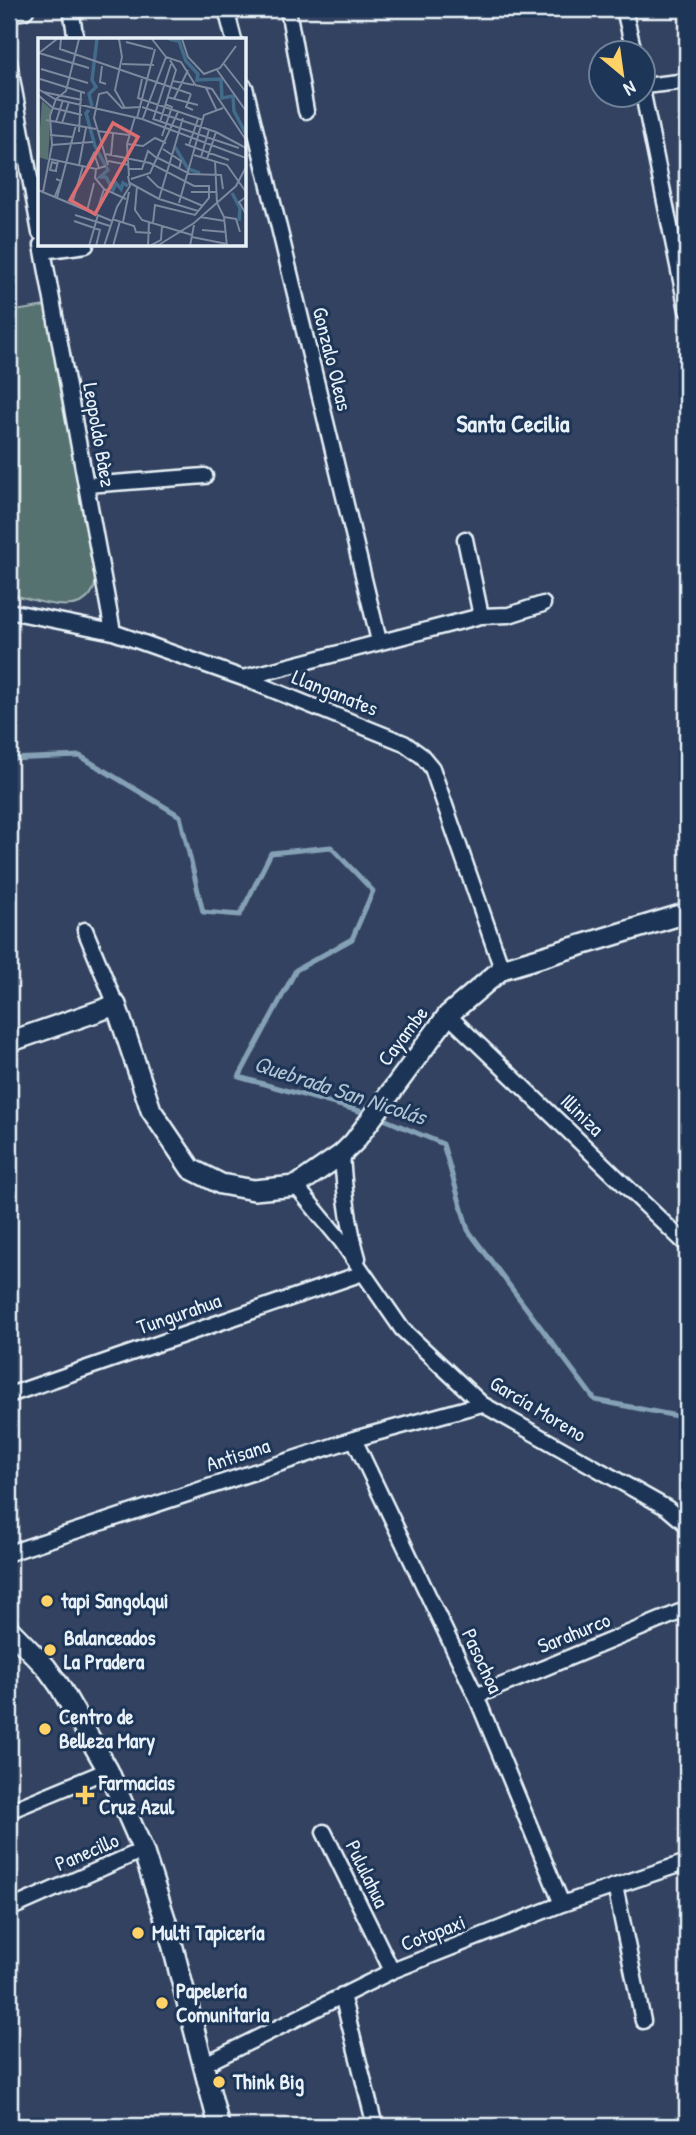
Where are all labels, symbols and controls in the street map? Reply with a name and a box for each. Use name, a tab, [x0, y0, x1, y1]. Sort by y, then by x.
inset map	[38, 38, 247, 247]
north arrow	[588, 38, 658, 108]
text: N	[620, 75, 641, 103]
street label: Gonzalo Oleas	[306, 304, 359, 414]
street label: Leopoldo Bàez	[76, 381, 123, 489]
district label: Santa Cecilia	[456, 407, 570, 439]
street label: Llanganates	[288, 662, 382, 723]
street label: Cayambe	[371, 1000, 435, 1072]
water label: Quebrada San Nicolás	[250, 1047, 432, 1133]
street label: Illiniza	[554, 1087, 610, 1142]
street label: Tungurahua	[133, 1286, 225, 1341]
street label: García Moreno	[485, 1368, 592, 1449]
street label: Antisana	[202, 1431, 274, 1478]
place label: tapi Sangolqui	[60, 1586, 169, 1616]
marker: tapi Sangolqui	[39, 1593, 55, 1609]
street label: Sarahurco	[533, 1605, 615, 1660]
place label: Balanceados La Pradera	[64, 1623, 156, 1676]
street label: Pasochoa	[455, 1624, 510, 1698]
marker: Balanceados La Pradera	[42, 1642, 58, 1658]
place label: Centro de Belleza Mary	[59, 1702, 155, 1756]
marker: Centro de Belleza Mary	[37, 1721, 53, 1737]
place label: Farmacias Cruz Azul	[98, 1768, 175, 1821]
marker: Farmacias Cruz Azul	[77, 1787, 93, 1803]
street label: Panecillo	[51, 1825, 123, 1878]
street label: Pululahua	[339, 1835, 396, 1912]
street label: Cotopaxi	[396, 1907, 469, 1958]
place label: Multi Tapicería	[152, 1918, 265, 1948]
marker: Multi Tapicería	[130, 1925, 146, 1941]
place label: Papelería Comunitaria	[176, 1976, 270, 2029]
marker: Papelería Comunitaria	[154, 1995, 170, 2011]
place label: Think Big	[232, 2067, 304, 2097]
marker: Think Big	[211, 2074, 227, 2090]

